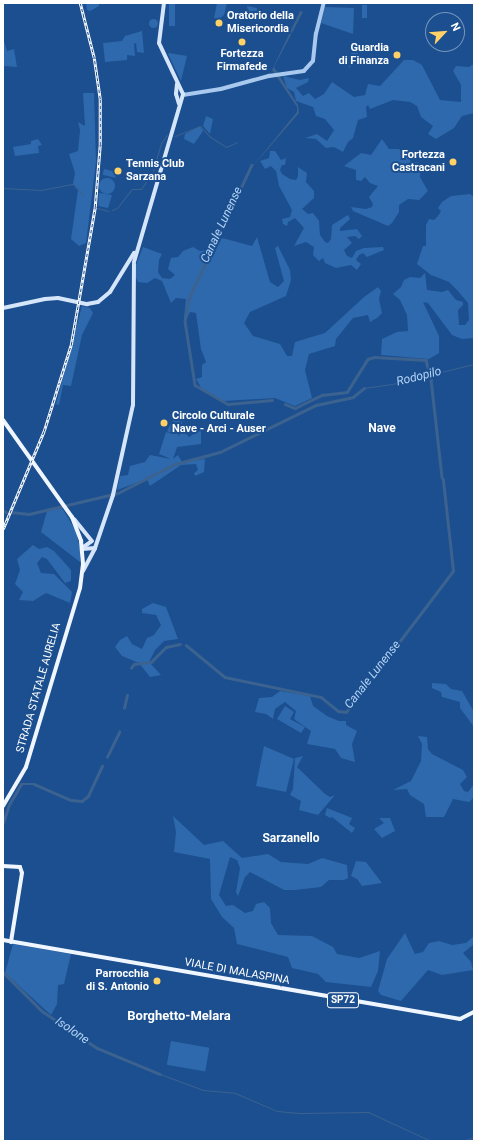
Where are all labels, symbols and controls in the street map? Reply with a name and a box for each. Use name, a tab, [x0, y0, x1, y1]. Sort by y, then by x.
place label: Oratorio della Misericordia	[227, 10, 294, 36]
north arrow	[425, 12, 465, 52]
marker: Oratorio della Misericordia	[214, 18, 224, 28]
text: N	[448, 21, 463, 33]
marker: Fortezza Firmafede	[237, 37, 247, 47]
place label: Guardia di Finanza	[339, 42, 389, 68]
place label: Fortezza Firmafede	[217, 48, 267, 74]
marker: Guardia di Finanza	[392, 50, 402, 60]
place label: Fortezza Castracani	[392, 149, 445, 175]
marker: Fortezza Castracani	[448, 157, 458, 167]
place label: Tennis Club Sarzana	[126, 158, 184, 184]
marker: Tennis Club Sarzana	[113, 166, 123, 176]
water label: Canale Lunense	[198, 185, 246, 265]
water label: Rodopilo	[395, 364, 443, 390]
place label: Circolo Culturale Nave - Arci - Auser	[172, 410, 266, 436]
marker: Circolo Culturale Nave - Arci - Auser	[159, 418, 169, 428]
district label: Nave	[368, 422, 396, 436]
street label: STRADA STATALE AURELIA	[14, 621, 64, 755]
water label: Canale Lunense	[342, 638, 404, 712]
district label: Sarzanello	[262, 832, 320, 846]
street label: VIALE DI MALASPINA	[183, 956, 291, 988]
place label: Parrocchia di S. Antonio	[86, 968, 149, 994]
marker: Parrocchia di S. Antonio	[152, 976, 162, 986]
road number: SP72	[326, 992, 360, 1008]
district label: Borghetto-Melara	[127, 1008, 231, 1024]
water label: Isolone	[52, 1014, 92, 1048]

